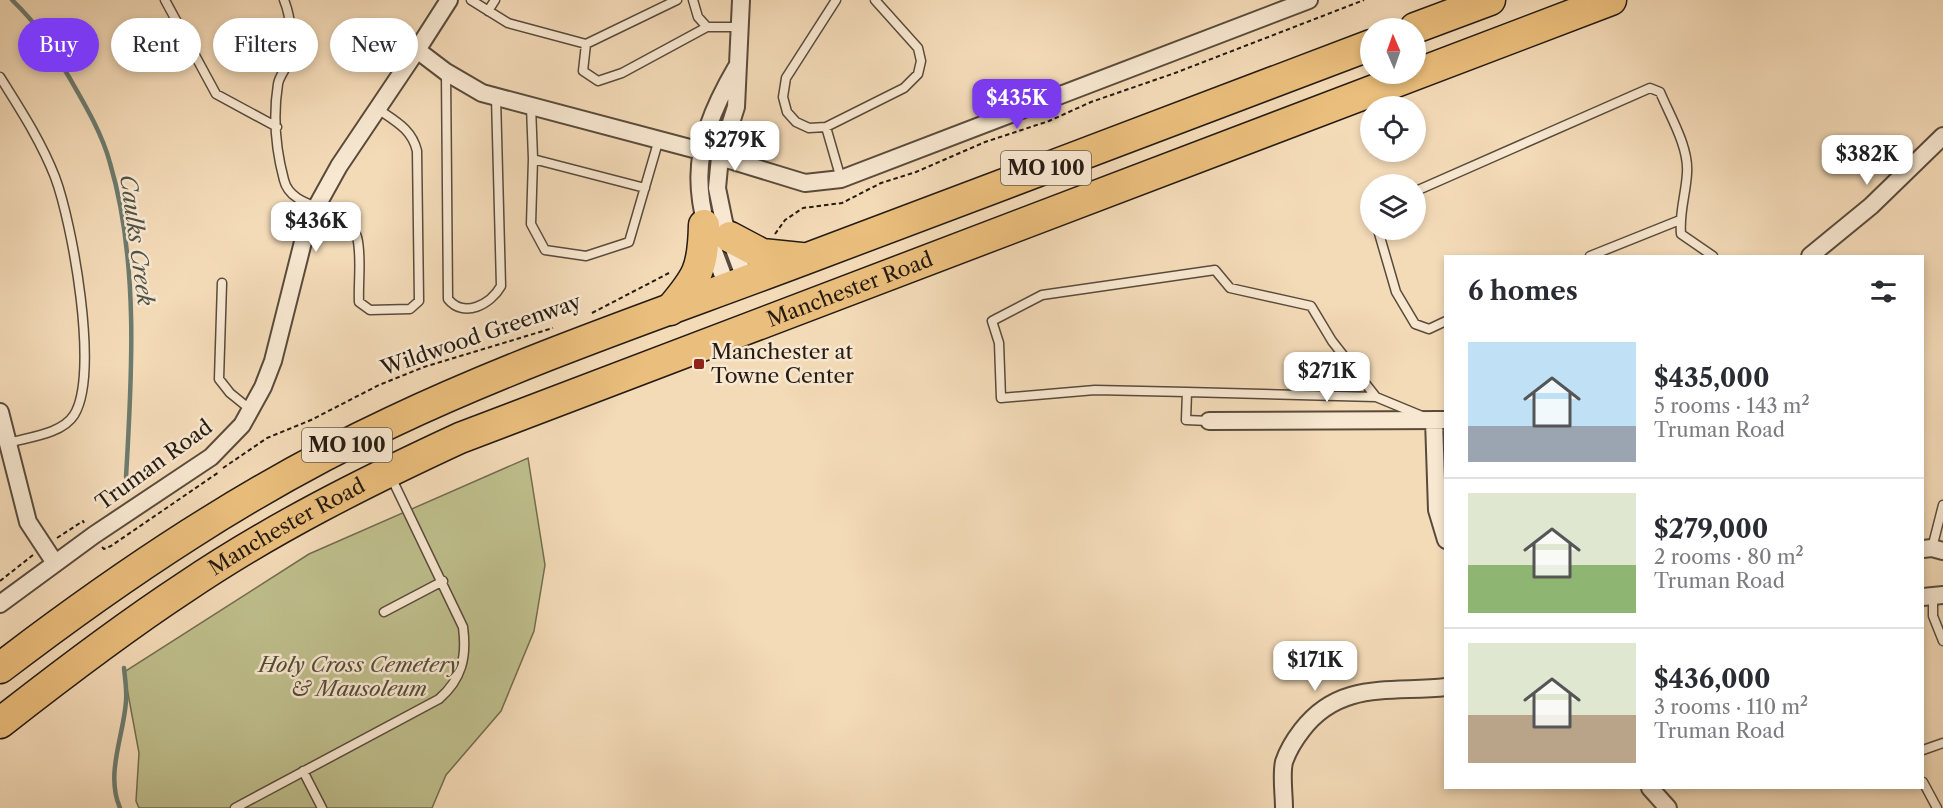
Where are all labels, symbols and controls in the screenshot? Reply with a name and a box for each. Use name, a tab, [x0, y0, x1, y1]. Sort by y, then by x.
chip: Buy	[18, 18, 99, 72]
chip: Rent	[111, 18, 201, 72]
chip: Filters	[213, 18, 318, 72]
chip: New	[330, 18, 418, 72]
north arrow	[1360, 18, 1426, 84]
map controls	[1360, 18, 1426, 240]
pin: $435K	[975, 79, 1059, 130]
text: $435K	[986, 86, 1048, 110]
button: locate	[1360, 96, 1426, 162]
pin: $279K	[693, 121, 777, 172]
text: $279K	[704, 128, 766, 152]
pin: $382K	[1825, 135, 1909, 186]
text: $382K	[1836, 142, 1898, 166]
road number: MO 100	[1001, 151, 1091, 185]
water label: Caulks Creek	[114, 173, 159, 308]
button: layers	[1360, 174, 1426, 240]
pin: $436K	[274, 202, 358, 253]
text: $436K	[285, 209, 347, 233]
street label: Manchester Road	[763, 246, 936, 332]
text: 6 homes	[1468, 275, 1578, 307]
icon: filters	[1867, 275, 1900, 308]
street label: Wildwood Greenway	[377, 288, 584, 381]
place label: Manchester at Towne Center	[711, 339, 854, 388]
pin: $271K	[1285, 352, 1369, 403]
marker: Manchester at Towne Center	[692, 357, 706, 371]
text: $271K	[1298, 359, 1356, 383]
text: $435,000	[1654, 362, 1770, 394]
icon: home	[1516, 366, 1588, 438]
text: 5 rooms · 143 m²	[1654, 394, 1810, 418]
street label: Truman Road	[91, 414, 217, 515]
text: Truman Road	[1654, 418, 1785, 442]
road number: MO 100	[302, 428, 392, 462]
street label: Manchester Road	[204, 473, 369, 581]
text: $279,000	[1654, 513, 1768, 545]
icon: home	[1516, 517, 1588, 589]
text: 2 rooms · 80 m²	[1654, 545, 1804, 569]
text: Truman Road	[1654, 569, 1785, 593]
pin: $171K	[1273, 641, 1357, 692]
text: $171K	[1287, 648, 1343, 672]
park label: Holy Cross Cemetery & Mausoleum	[256, 652, 460, 701]
text: $436,000	[1654, 663, 1771, 695]
icon: home	[1516, 667, 1588, 739]
text: 3 rooms · 110 m²	[1654, 695, 1808, 719]
text: Truman Road	[1654, 719, 1785, 743]

